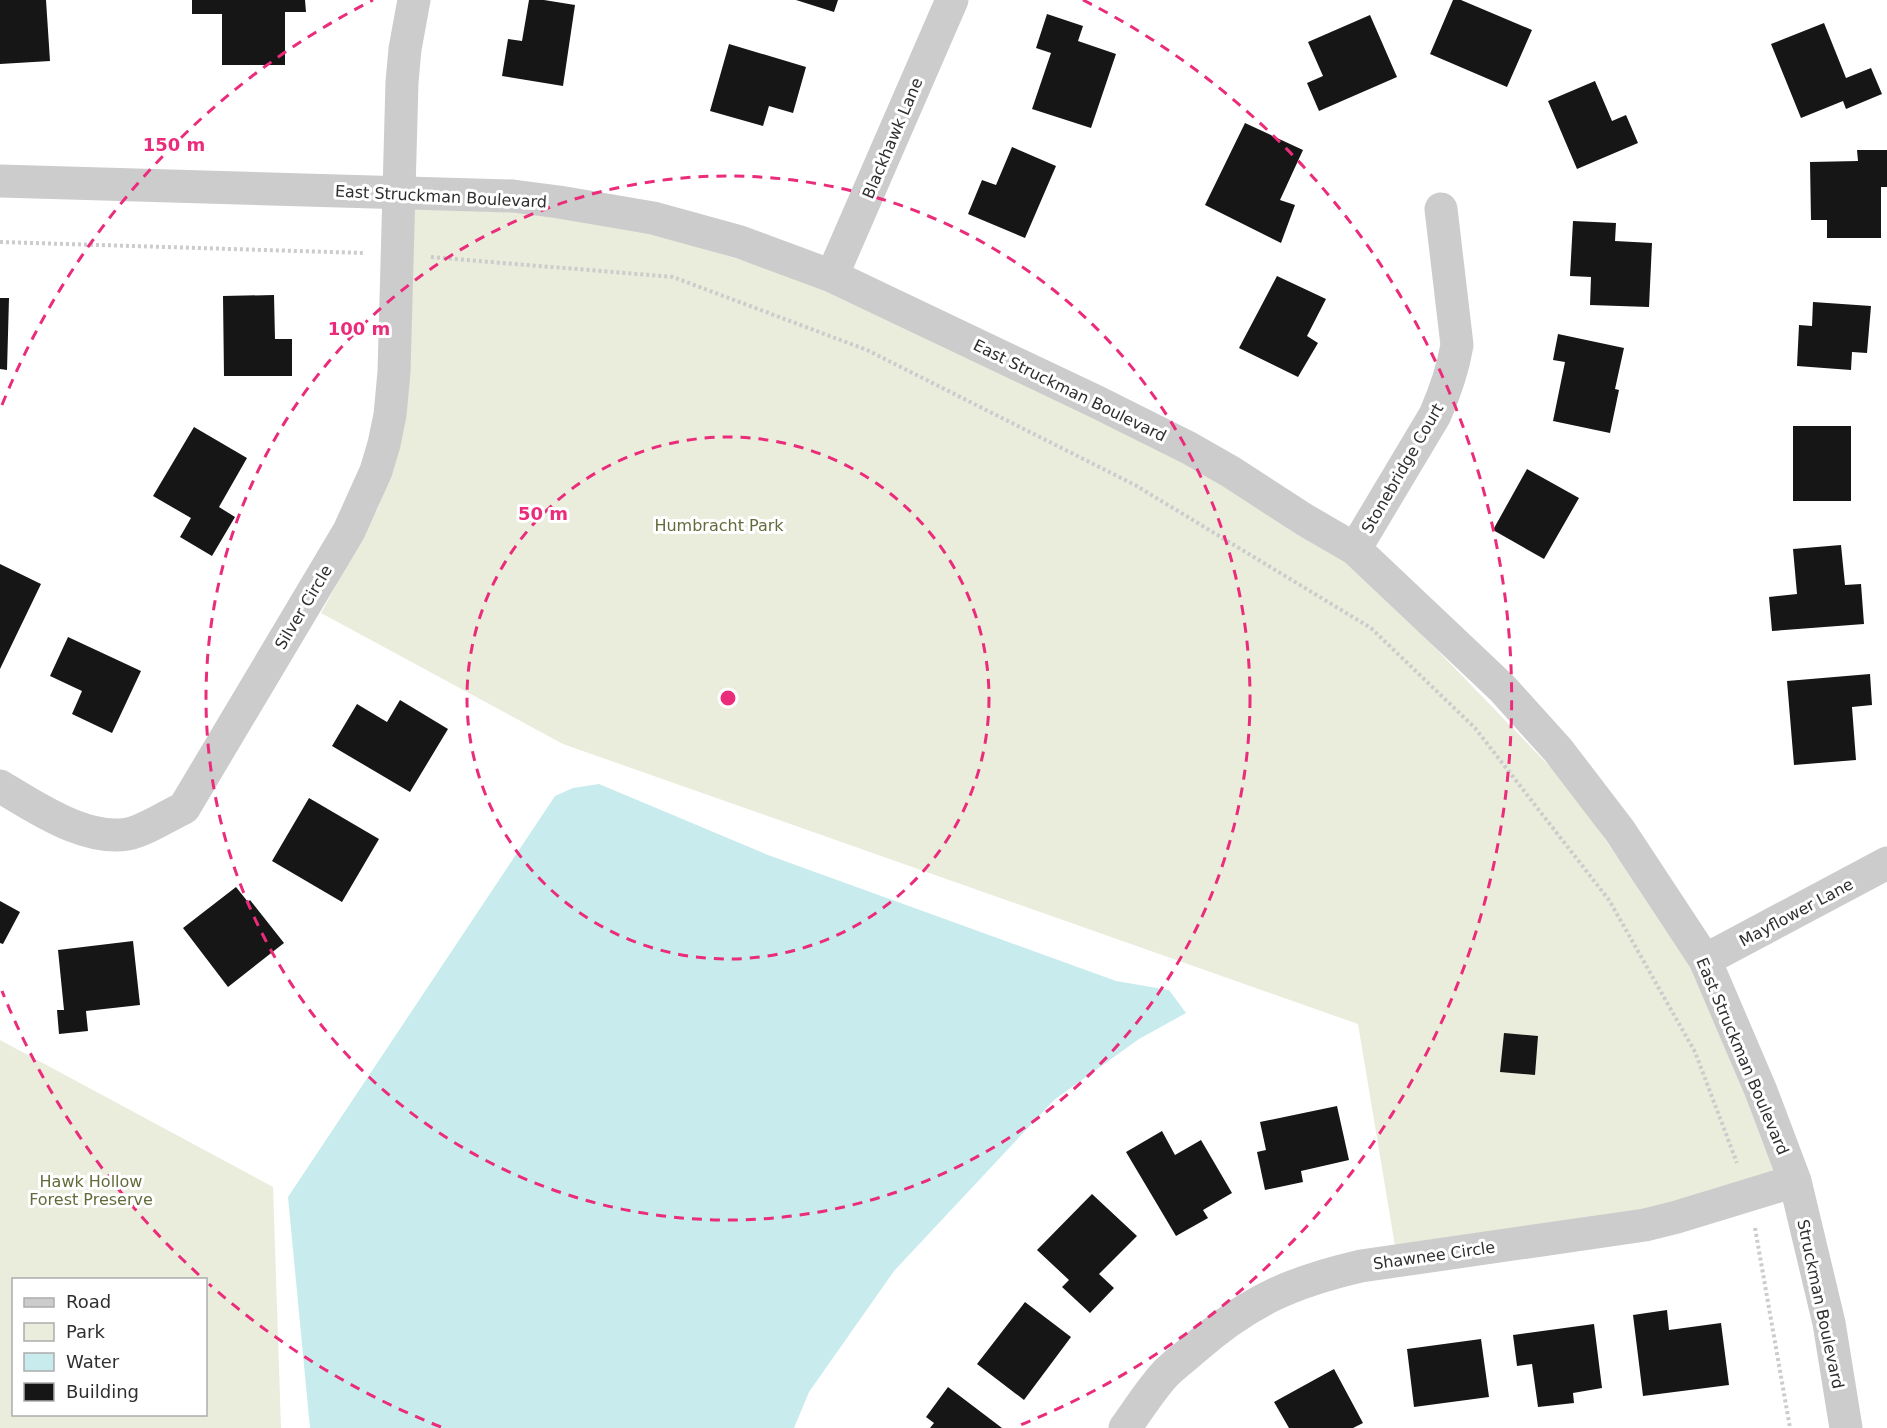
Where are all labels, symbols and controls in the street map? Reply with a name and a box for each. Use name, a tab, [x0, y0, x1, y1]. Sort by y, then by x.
street label: Blackhawk Lane	[858, 75, 926, 201]
text: 150 m	[143, 134, 205, 155]
street label: East Struckman Boulevard	[334, 181, 548, 212]
text: 100 m	[328, 318, 390, 339]
street label: East Struckman Boulevard	[970, 335, 1169, 446]
street label: Stonebridge Court	[1358, 400, 1447, 536]
text: 50 m	[518, 503, 568, 524]
park label: Humbracht Park	[654, 516, 784, 535]
street label: Silver Circle	[271, 562, 336, 653]
centre of rings	[718, 688, 738, 708]
street label: Mayflower Lane	[1736, 874, 1856, 950]
street label: East Struckman Boulevard	[1692, 955, 1793, 1158]
park label: Hawk Hollow Forest Preserve	[29, 1172, 153, 1209]
street label: Struckman Boulevard	[1793, 1218, 1848, 1391]
street label: Shawnee Circle	[1372, 1238, 1496, 1273]
legend	[12, 1278, 207, 1416]
text: Road	[66, 1291, 111, 1312]
text: Park	[66, 1321, 105, 1342]
text: Water	[66, 1351, 120, 1372]
text: Building	[66, 1381, 139, 1402]

